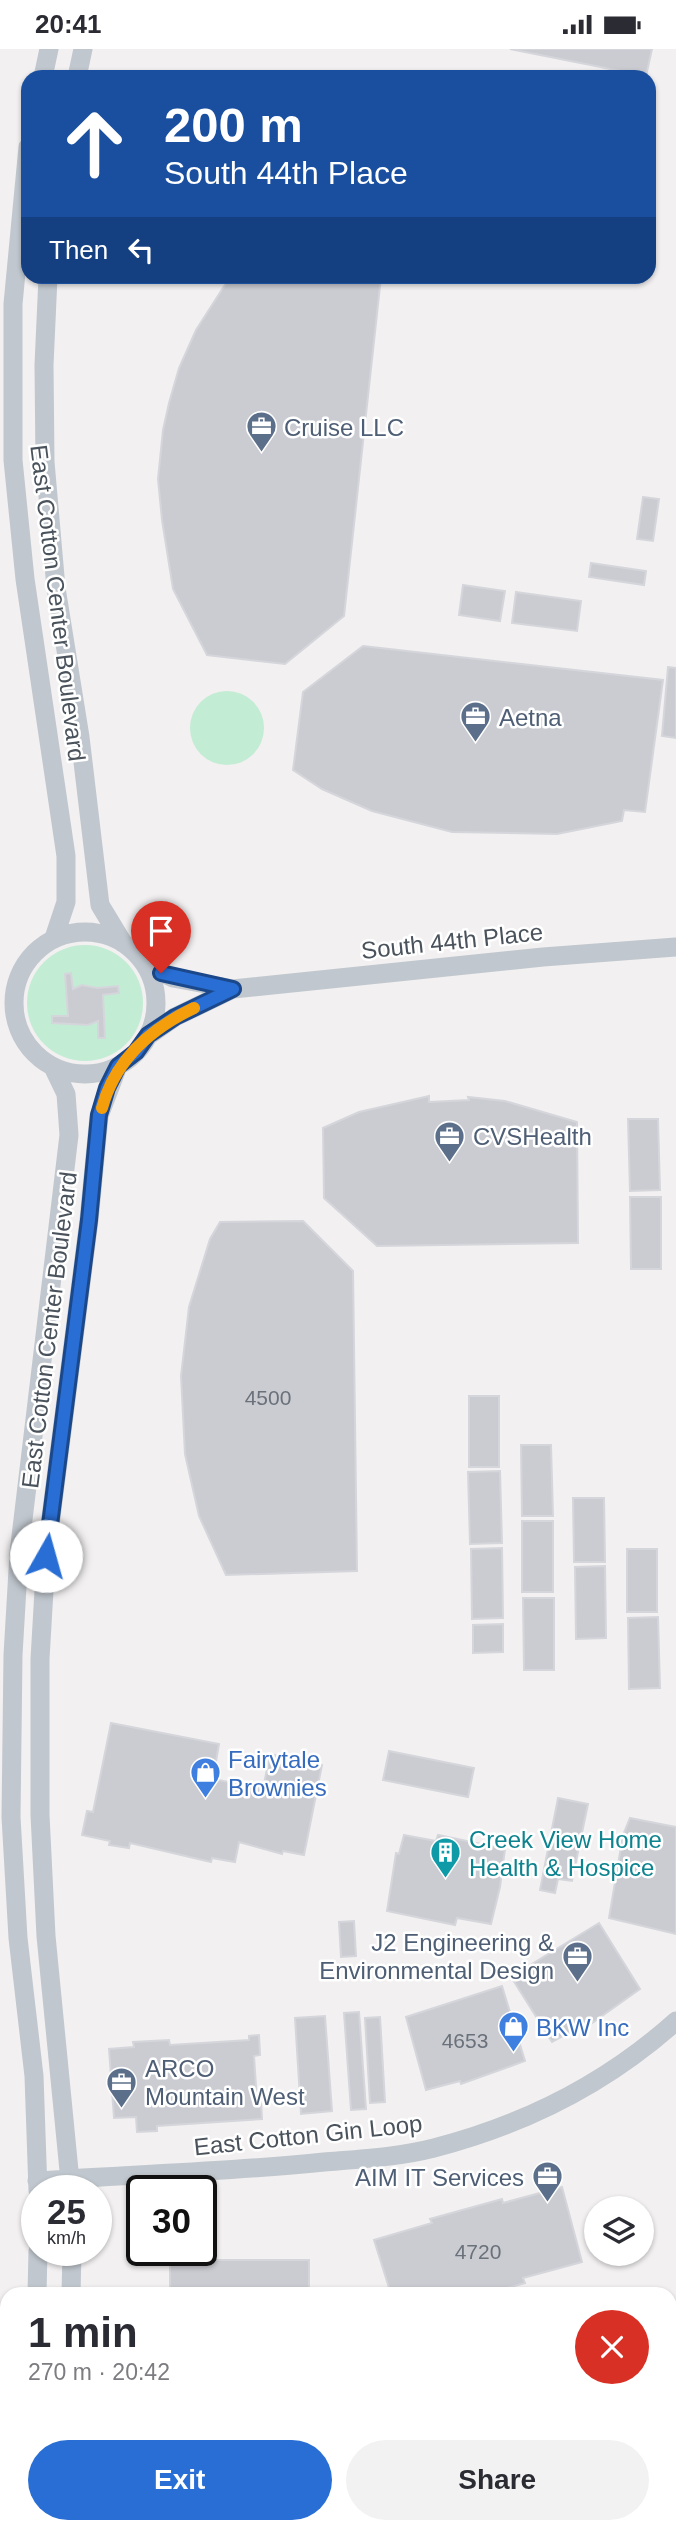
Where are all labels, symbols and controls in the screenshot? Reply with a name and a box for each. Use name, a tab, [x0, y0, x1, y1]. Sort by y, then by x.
text: 20:41	[35, 9, 102, 39]
icon: ahead	[49, 98, 140, 189]
text: 200 m	[164, 98, 303, 152]
text: South 44th Place	[164, 155, 408, 191]
icon: left	[122, 231, 160, 269]
text: Then	[49, 235, 108, 265]
office icon: Cruise LLC	[244, 410, 278, 454]
place label: Cruise LLC	[284, 414, 404, 441]
street label: East Cotton Center Boulevard	[25, 443, 91, 763]
office icon: Aetna	[459, 700, 493, 744]
place label: Aetna	[499, 704, 562, 731]
pin	[131, 901, 191, 973]
icon: arrive	[142, 912, 180, 950]
street label: South 44th Place	[360, 918, 544, 964]
office icon: CVSHealth	[433, 1119, 467, 1163]
place label: CVSHealth	[473, 1123, 592, 1150]
street label: East Cotton Center Boulevard	[16, 1170, 82, 1490]
house number: 4500	[245, 1386, 291, 1409]
position arrow	[9, 1519, 83, 1593]
place label: Fairytale Brownies	[228, 1746, 327, 1801]
shop icon: Fairytale Brownies	[188, 1756, 222, 1800]
place label: Creek View Home Health & Hospice	[469, 1826, 662, 1881]
building icon: Creek View Home Health & Hospice	[429, 1836, 463, 1880]
place label: J2 Engineering & Environmental Design	[319, 1929, 554, 1984]
office icon: J2 Engineering & Environmental Design	[560, 1939, 594, 1983]
shop icon: BKW Inc	[496, 2010, 530, 2054]
place label: BKW Inc	[536, 2014, 629, 2041]
house number: 4653	[442, 2029, 488, 2052]
place label: ARCO Mountain West	[145, 2055, 305, 2110]
office icon: ARCO Mountain West	[105, 2065, 139, 2109]
street label: East Cotton Gin Loop	[192, 2110, 424, 2160]
office icon: AIM IT Services	[530, 2160, 564, 2204]
place label: AIM IT Services	[355, 2164, 524, 2191]
speed limit sign: 30	[126, 2175, 217, 2266]
text: 25	[47, 2192, 86, 2231]
map controls	[584, 2196, 654, 2266]
button: layers	[584, 2196, 654, 2266]
text: km/h	[47, 2228, 86, 2248]
house number: 4720	[455, 2240, 501, 2263]
text: 1 min	[28, 2309, 138, 2356]
button: close	[575, 2310, 649, 2384]
text: 270 m · 20:42	[28, 2359, 170, 2385]
button: Exit	[28, 2440, 332, 2520]
button: Share	[346, 2440, 649, 2520]

